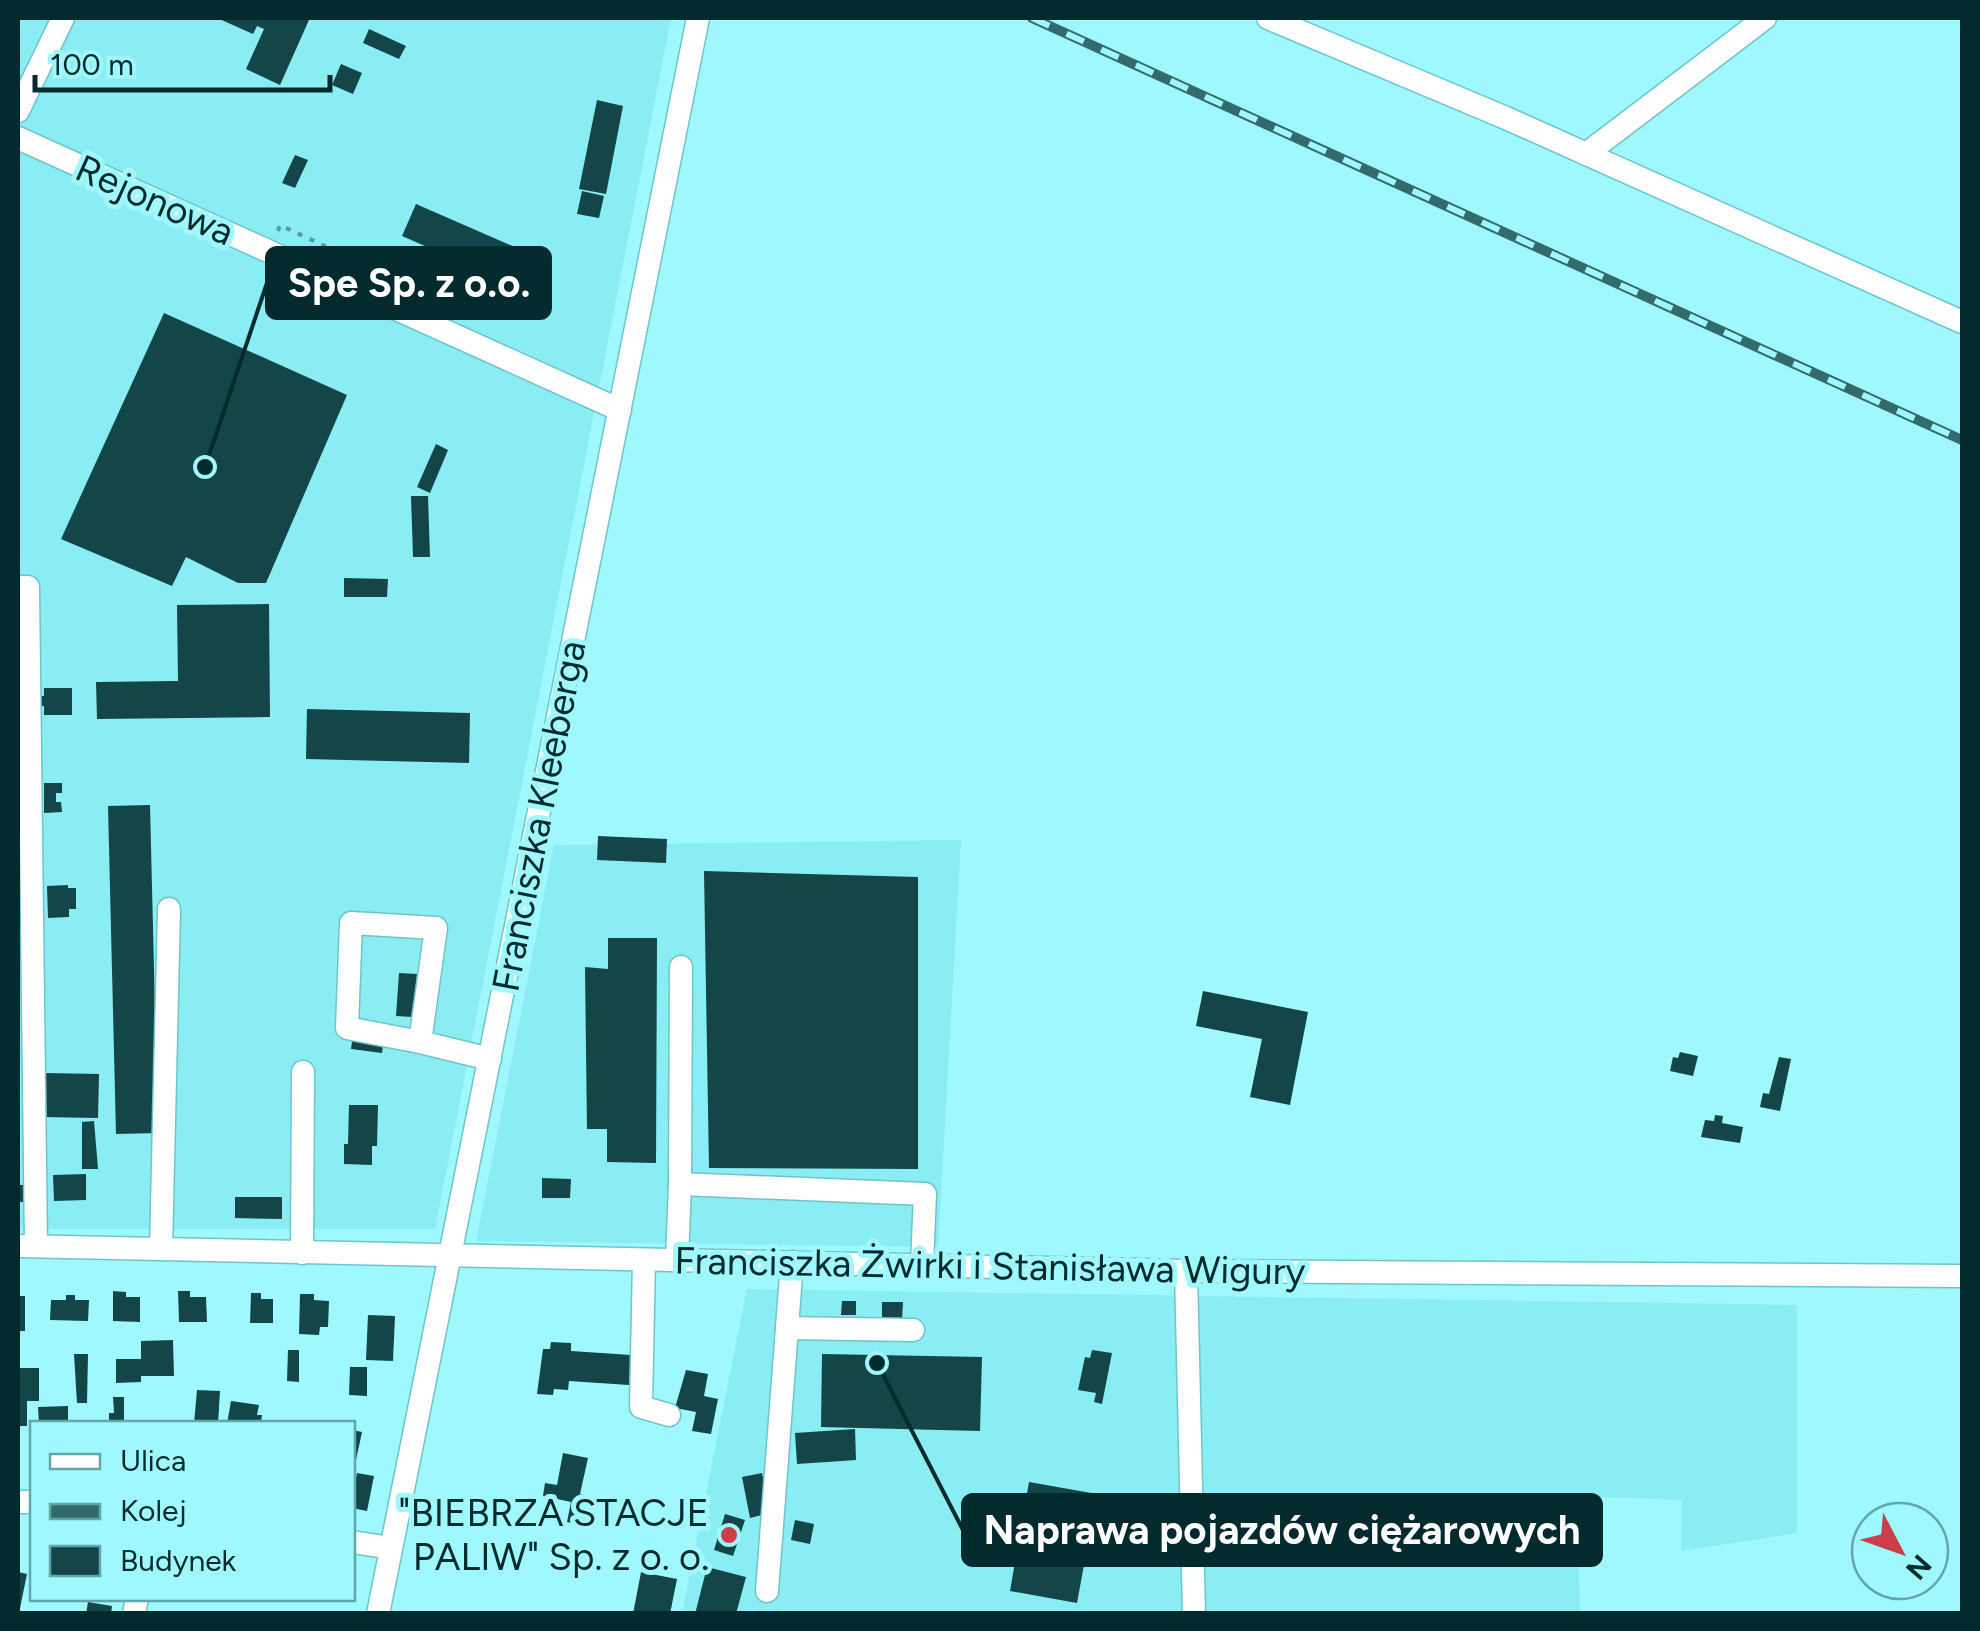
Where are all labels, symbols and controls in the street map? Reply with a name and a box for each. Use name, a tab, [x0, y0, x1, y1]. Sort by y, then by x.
scale bar	[35, 30, 330, 92]
text: 100 m	[50, 46, 134, 83]
street label: Rejonowa	[69, 145, 241, 255]
callout: Spe Sp. z o.o.	[267, 248, 550, 318]
text: Spe Sp. z o.o.	[288, 259, 530, 307]
street label: Franciszka Kleeberga	[482, 636, 596, 996]
street label: Franciszka Żwirki i Stanisława Wigury	[674, 1237, 1306, 1295]
legend	[30, 1421, 355, 1601]
text: Ulica	[120, 1442, 186, 1479]
place label: "BIEBRZA STACJE PALIW" Sp. z o. o.	[398, 1490, 709, 1580]
text: Kolej	[120, 1492, 187, 1529]
callout: Naprawa pojazdów ciężarowych	[963, 1495, 1601, 1565]
north arrow	[1850, 1501, 1950, 1601]
text: Naprawa pojazdów ciężarowych	[983, 1506, 1581, 1554]
marker: "BIEBRZA STACJE PALIW" Sp. z o. o.	[718, 1524, 740, 1546]
text: Budynek	[120, 1542, 237, 1579]
text: N	[1899, 1548, 1939, 1587]

